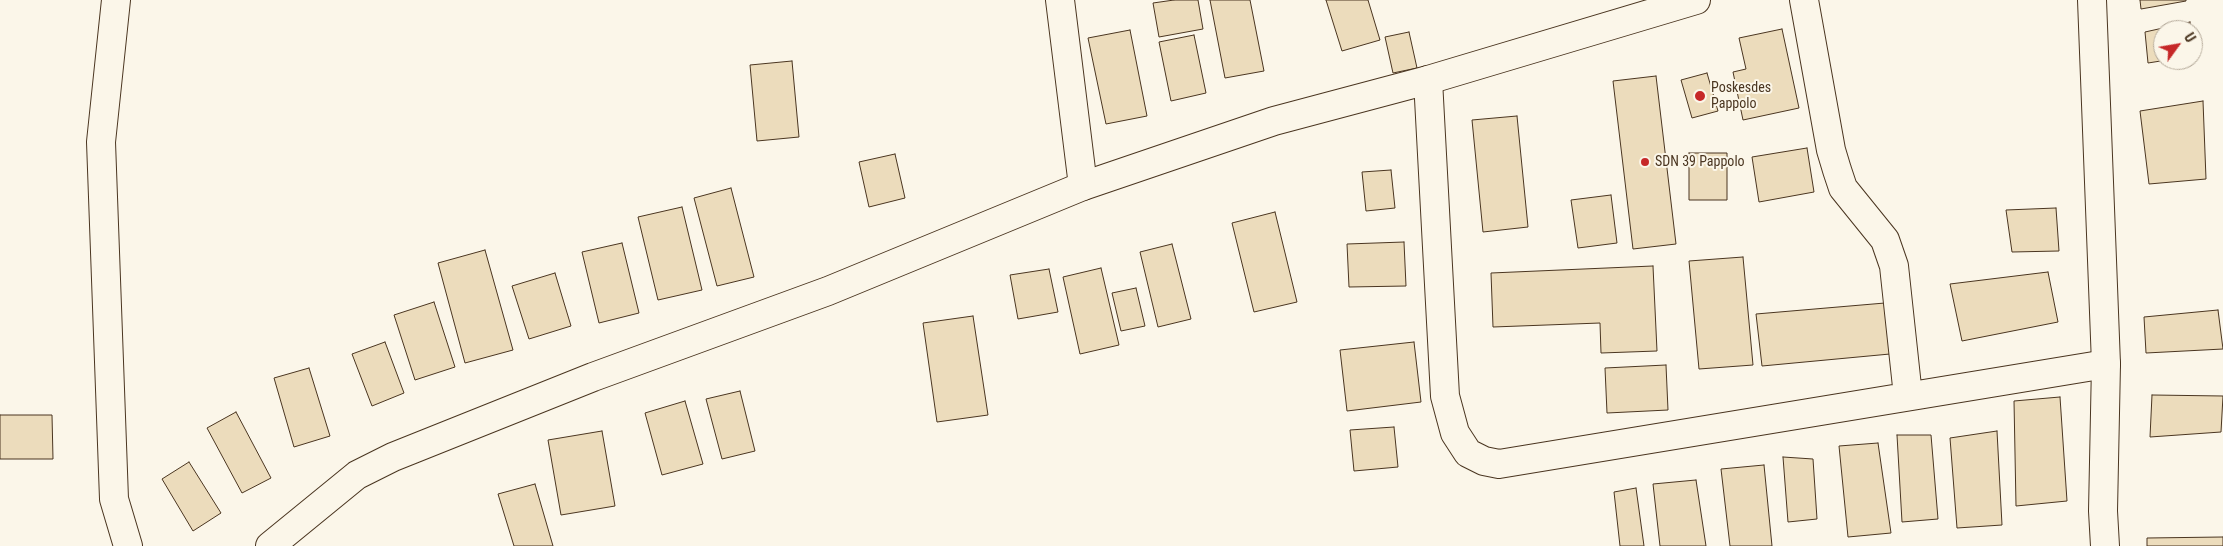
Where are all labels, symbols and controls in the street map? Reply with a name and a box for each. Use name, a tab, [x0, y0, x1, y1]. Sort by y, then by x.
north arrow	[2153, 20, 2203, 70]
text: U	[2181, 30, 2199, 45]
place label: Poskesdes Pappolo	[1711, 80, 1771, 112]
marker: Poskesdes Pappolo	[1693, 89, 1707, 103]
place label: SDN 39 Pappolo	[1655, 154, 1745, 170]
marker: SDN 39 Pappolo	[1639, 156, 1651, 168]

